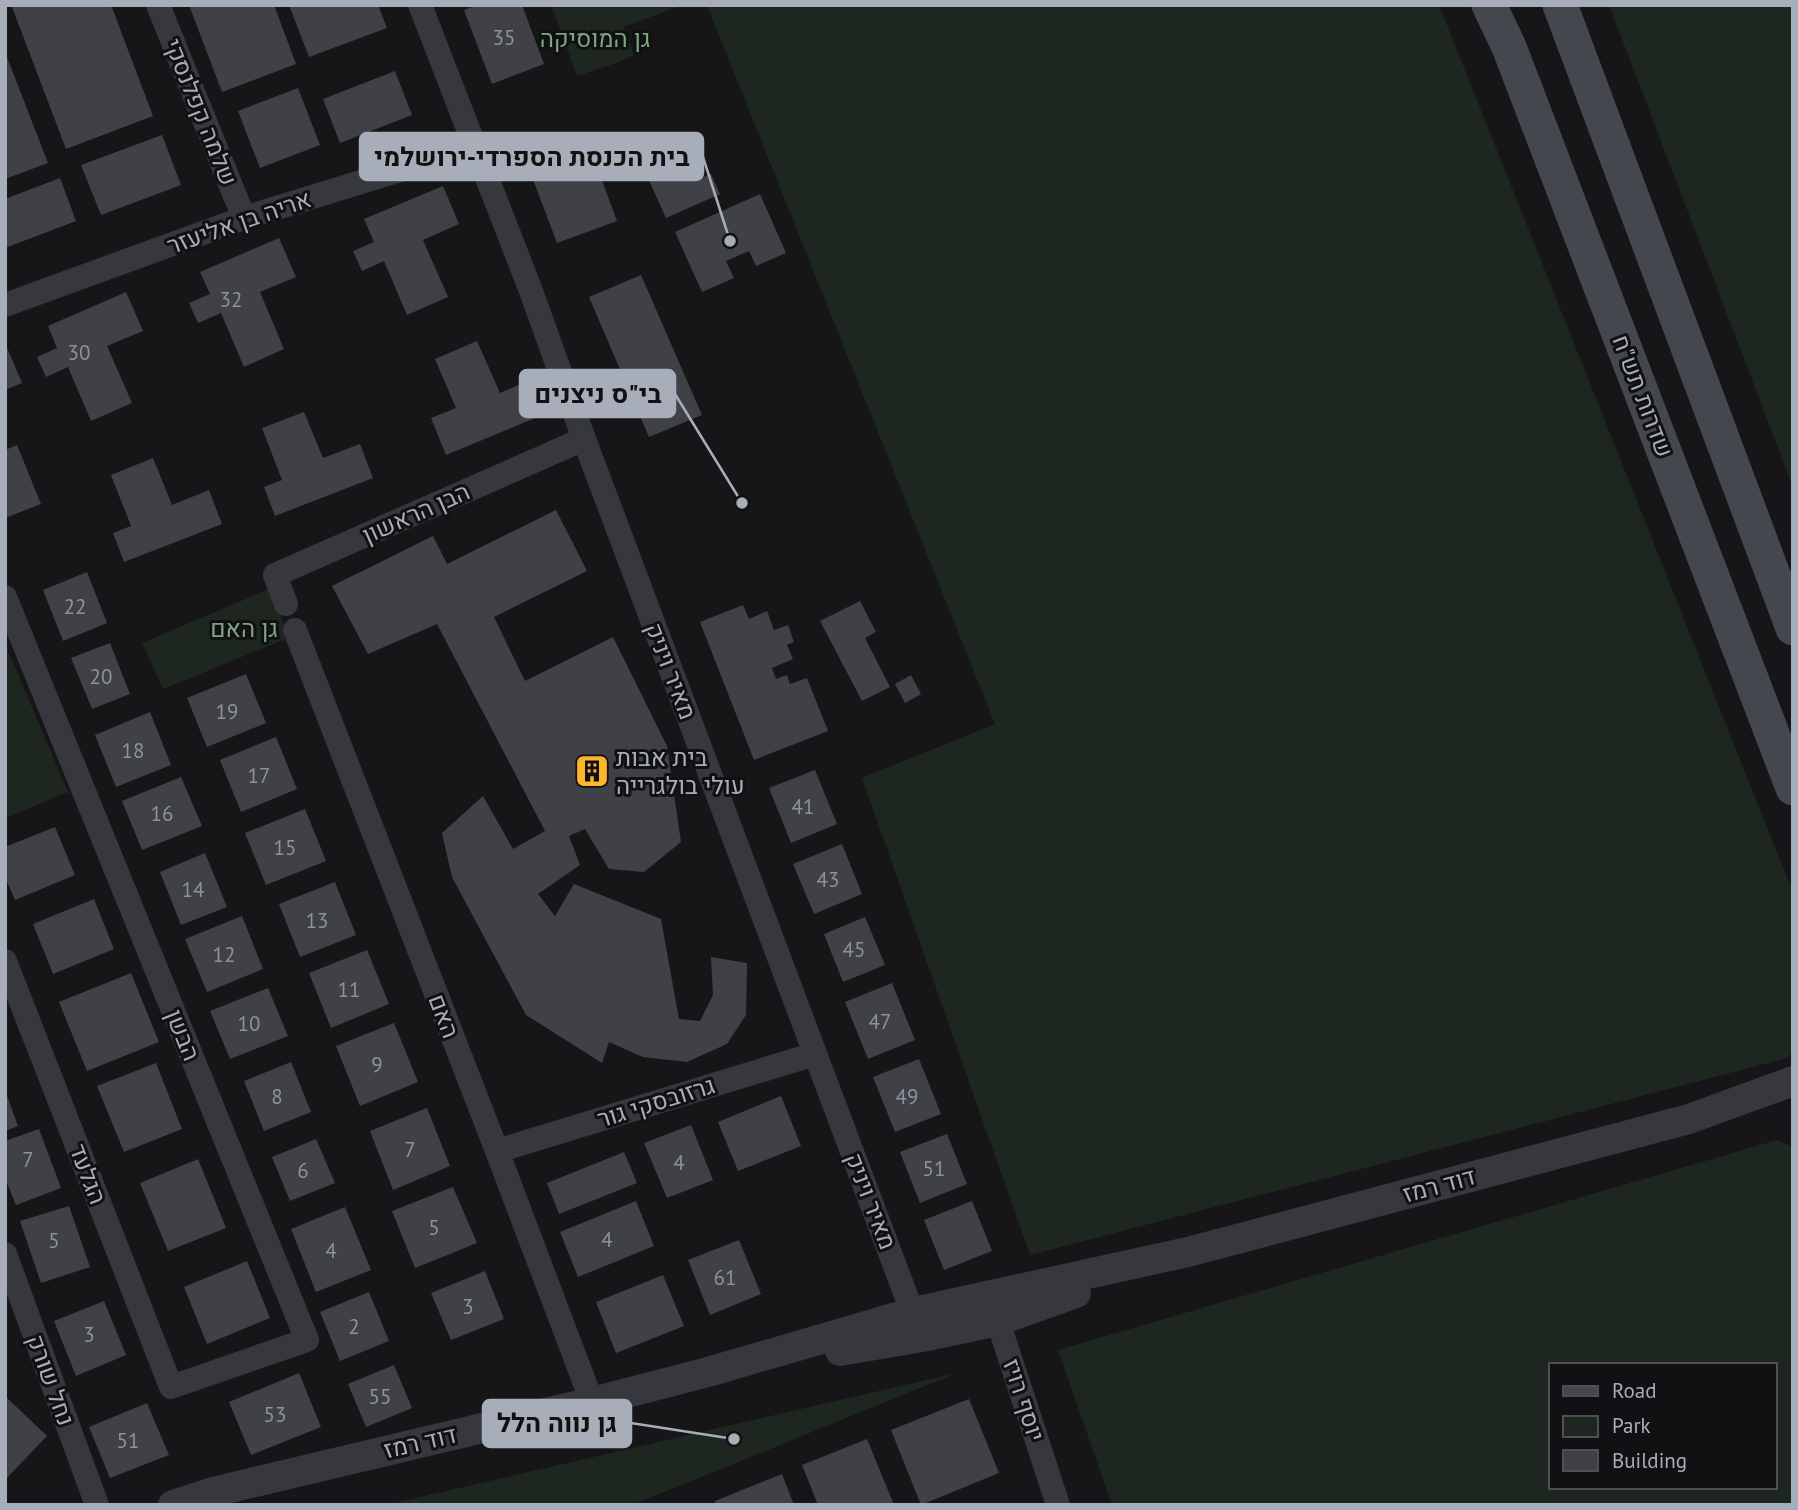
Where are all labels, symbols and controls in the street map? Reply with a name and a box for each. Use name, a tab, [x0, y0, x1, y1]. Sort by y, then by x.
park label: גן המוסיקה	[540, 23, 650, 54]
house number: 35	[493, 24, 515, 51]
street label: שלמה קפלנסקי	[157, 34, 245, 190]
callout: בית הכנסת הספרדי-ירושלמי	[360, 133, 703, 180]
text: בית הכנסת הספרדי-ירושלמי	[374, 140, 690, 173]
street label: אריה בן אליעזר	[163, 183, 315, 261]
house number: 32	[220, 286, 242, 313]
street label: שדרות תש"ח	[1606, 330, 1680, 462]
house number: 30	[68, 339, 90, 366]
callout: בי"ס ניצנים	[520, 370, 675, 417]
text: בי"ס ניצנים	[534, 377, 662, 410]
street label: הבן הראשון	[357, 476, 475, 550]
house number: 22	[64, 593, 86, 620]
park label: גן האם	[210, 613, 278, 644]
street label: מאיר ויניק	[638, 618, 704, 724]
house number: 20	[90, 663, 112, 690]
house number: 19	[216, 698, 238, 725]
house number: 18	[122, 737, 144, 764]
place label: בית אבות עולי בולגרייה	[616, 742, 745, 801]
building icon: בית אבות עולי בולגרייה	[573, 752, 611, 790]
house number: 17	[248, 762, 270, 789]
house number: 41	[792, 793, 814, 820]
house number: 16	[151, 800, 173, 827]
house number: 15	[274, 834, 296, 861]
house number: 43	[817, 866, 839, 893]
house number: 14	[182, 876, 204, 903]
house number: 13	[306, 907, 328, 934]
house number: 45	[843, 936, 865, 963]
house number: 12	[213, 941, 235, 968]
house number: 11	[338, 976, 360, 1003]
street label: האם	[422, 990, 466, 1042]
street label: הבשן	[159, 1005, 207, 1065]
house number: 47	[869, 1008, 891, 1035]
house number: 10	[238, 1010, 260, 1037]
house number: 9	[371, 1051, 383, 1078]
street label: גרזובסקי גור	[593, 1069, 719, 1135]
house number: 8	[271, 1083, 283, 1110]
house number: 49	[896, 1083, 918, 1110]
house number: 7	[404, 1136, 416, 1163]
street label: הגלעד	[62, 1139, 114, 1209]
house number: 7	[22, 1146, 34, 1173]
street label: מאיר ויניק	[838, 1148, 904, 1254]
house number: 4	[673, 1149, 685, 1176]
house number: 51	[923, 1155, 945, 1182]
house number: 6	[297, 1157, 309, 1184]
street label: דוד רמז	[1399, 1160, 1479, 1210]
house number: 5	[428, 1214, 440, 1241]
house number: 4	[601, 1226, 613, 1253]
house number: 5	[48, 1227, 60, 1254]
house number: 4	[325, 1237, 337, 1264]
house number: 61	[714, 1264, 736, 1291]
house number: 3	[462, 1293, 474, 1320]
house number: 2	[348, 1313, 360, 1340]
house number: 3	[83, 1321, 95, 1348]
street label: נחל שורק	[20, 1330, 82, 1430]
street label: יוסף רויז	[996, 1355, 1052, 1445]
legend	[1549, 1363, 1777, 1489]
text: Road	[1612, 1377, 1656, 1404]
house number: 55	[369, 1383, 391, 1410]
callout: גן נווה הלל	[483, 1400, 631, 1447]
house number: 53	[264, 1401, 286, 1428]
text: גן נווה הלל	[497, 1406, 617, 1439]
text: Park	[1612, 1412, 1651, 1439]
street label: דוד רמז	[380, 1419, 460, 1465]
house number: 51	[117, 1427, 139, 1454]
text: Building	[1612, 1447, 1687, 1474]

